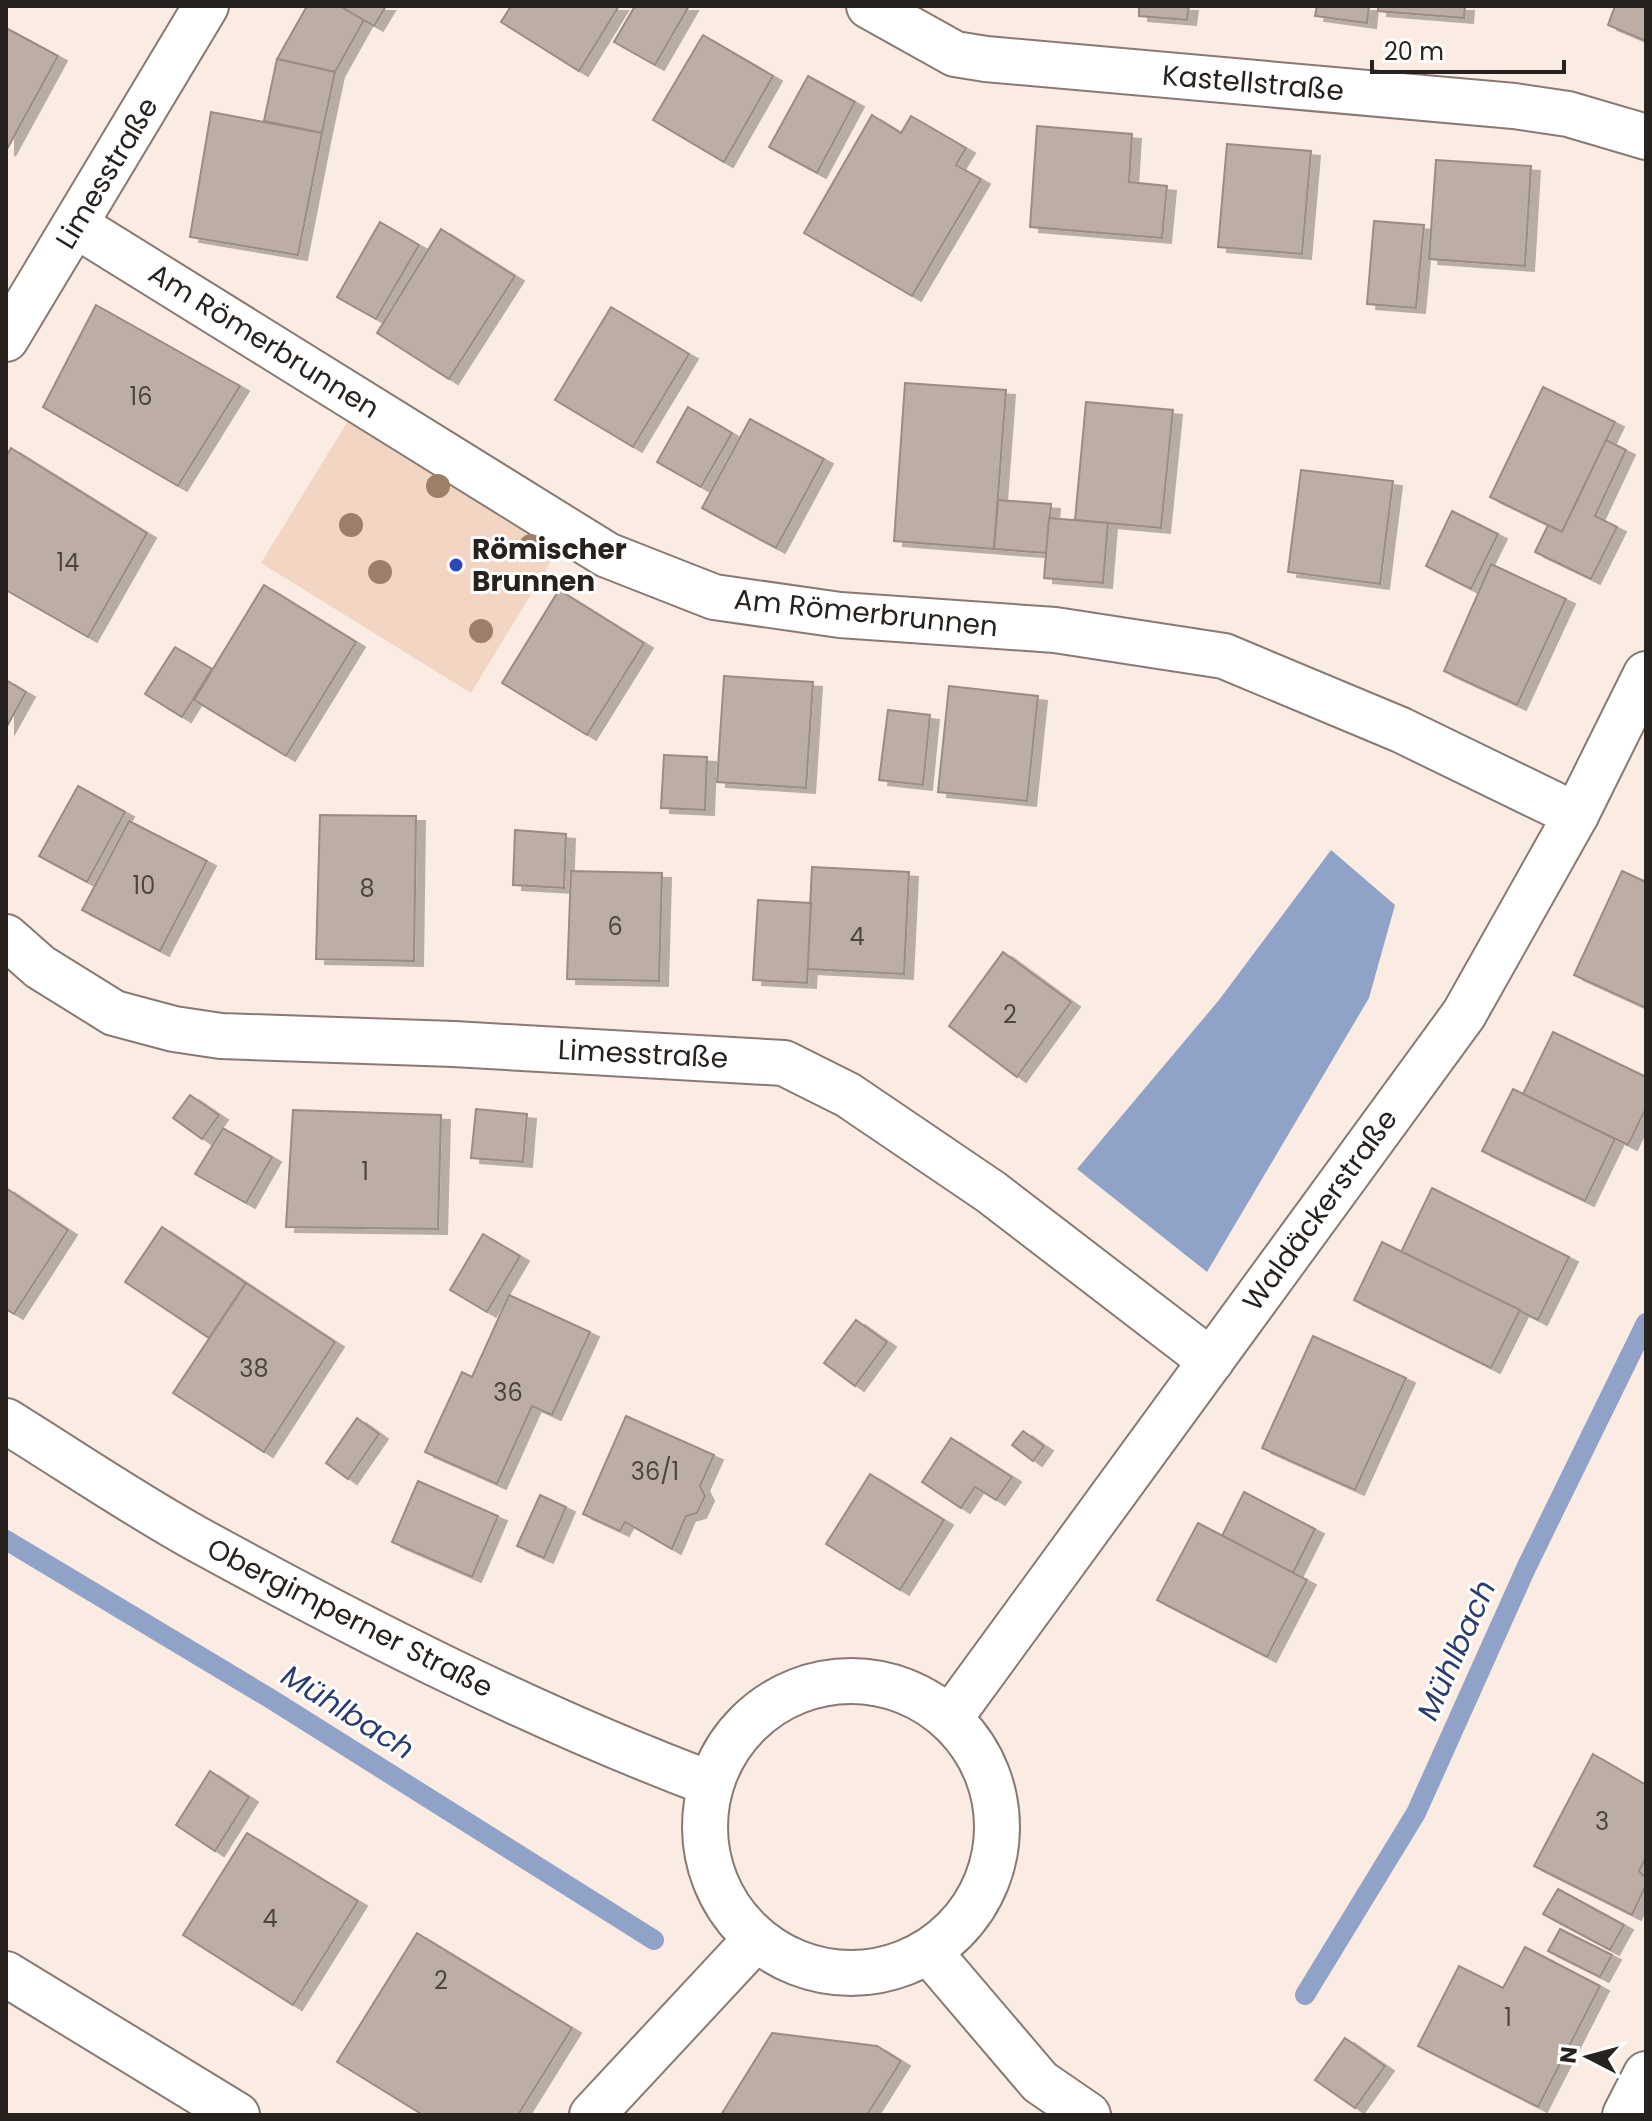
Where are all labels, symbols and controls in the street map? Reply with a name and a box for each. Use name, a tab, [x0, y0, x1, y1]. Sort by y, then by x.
scale bar	[1372, 24, 1564, 74]
text: 20 m	[1384, 35, 1444, 68]
street label: Kastellstraße	[1161, 56, 1345, 110]
street label: Limesstraße	[46, 90, 168, 256]
street label: Am Römerbrunnen	[141, 254, 387, 428]
house number: 16	[130, 380, 152, 413]
place label: Römischer Brunnen	[472, 530, 627, 601]
house number: 14	[57, 546, 79, 579]
marker: Römischer Brunnen	[447, 556, 465, 574]
street label: Am Römerbrunnen	[732, 580, 1000, 646]
house number: 10	[133, 869, 155, 902]
house number: 8	[359, 872, 375, 905]
house number: 6	[607, 910, 623, 943]
house number: 4	[849, 920, 865, 953]
house number: 2	[1003, 998, 1017, 1031]
street label: Limesstraße	[557, 1030, 729, 1078]
street label: Waldäckerstraße	[1233, 1101, 1407, 1319]
house number: 1	[361, 1155, 369, 1188]
house number: 38	[239, 1352, 269, 1385]
house number: 36	[493, 1376, 523, 1409]
house number: 36/1	[631, 1455, 679, 1488]
street label: Obergimperner Straße	[200, 1529, 500, 1707]
water label: Mühlbach	[1406, 1573, 1506, 1727]
water label: Mühlbach	[273, 1654, 423, 1770]
house number: 3	[1595, 1805, 1609, 1838]
house number: 4	[262, 1902, 278, 1935]
house number: 2	[434, 1964, 448, 1997]
house number: 1	[1504, 2001, 1512, 2034]
north arrow	[1548, 2017, 1628, 2097]
text: N	[1552, 2045, 1585, 2065]

